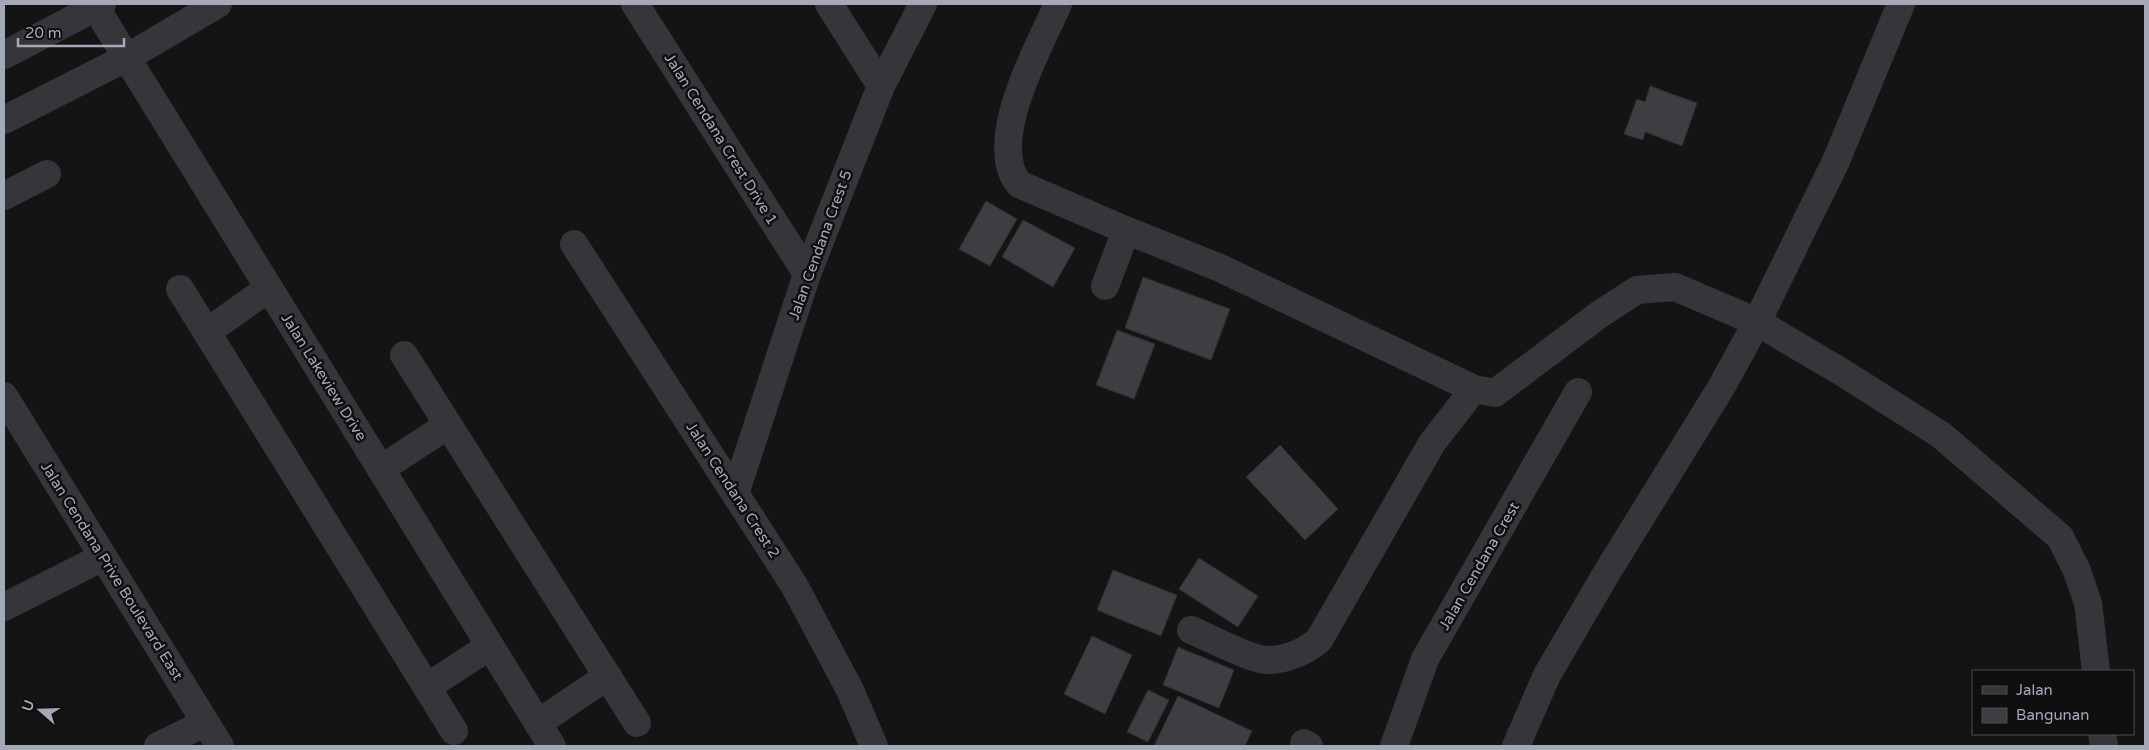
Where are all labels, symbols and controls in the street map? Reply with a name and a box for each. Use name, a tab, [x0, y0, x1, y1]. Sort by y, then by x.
scale bar	[18, 15, 124, 47]
text: 20 m	[25, 24, 62, 42]
street label: Jalan Cendana Crest Drive 1	[661, 50, 781, 228]
street label: Jalan Cendana Crest 5	[784, 168, 856, 322]
street label: Jalan Lakeview Drive	[277, 310, 371, 444]
street label: Jalan Cendana Crest 2	[682, 419, 784, 561]
street label: Jalan Cendana Prive Boulevard East	[37, 458, 187, 684]
street label: Jalan Cendana Crest	[1435, 498, 1523, 633]
legend	[1972, 670, 2134, 735]
text: Jalan	[2016, 681, 2053, 699]
north arrow	[15, 685, 65, 735]
text: U	[18, 698, 38, 714]
text: Bangunan	[2016, 706, 2089, 724]

